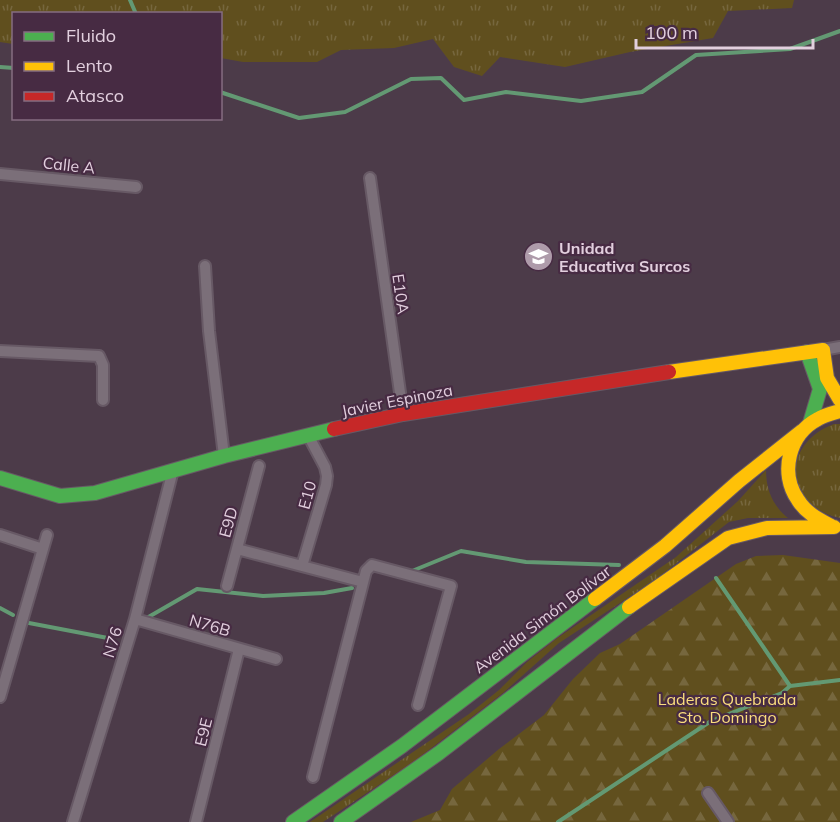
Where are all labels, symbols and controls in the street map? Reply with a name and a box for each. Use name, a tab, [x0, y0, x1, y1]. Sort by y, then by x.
legend	[12, 12, 222, 120]
scale bar	[636, 12, 813, 50]
text: 100 m	[645, 21, 698, 44]
text: Fluido	[66, 24, 116, 47]
text: Lento	[66, 54, 113, 77]
text: Atasco	[66, 84, 124, 107]
street label: Calle A	[42, 152, 96, 178]
place label: Unidad Educativa Surcos	[559, 238, 690, 276]
school or university icon: Unidad Educativa Surcos	[522, 241, 554, 273]
street label: E10A	[388, 273, 414, 316]
street label: Javier Espinoza	[340, 379, 454, 421]
street label: E10	[294, 479, 320, 511]
street label: E9D	[214, 504, 242, 540]
street label: Avenida Simón Bolívar	[469, 561, 615, 677]
street label: N76B	[187, 610, 233, 640]
street label: N76	[98, 624, 126, 660]
park label: Laderas Quebrada Sto. Domingo	[658, 689, 796, 727]
street label: E9E	[190, 716, 216, 748]

